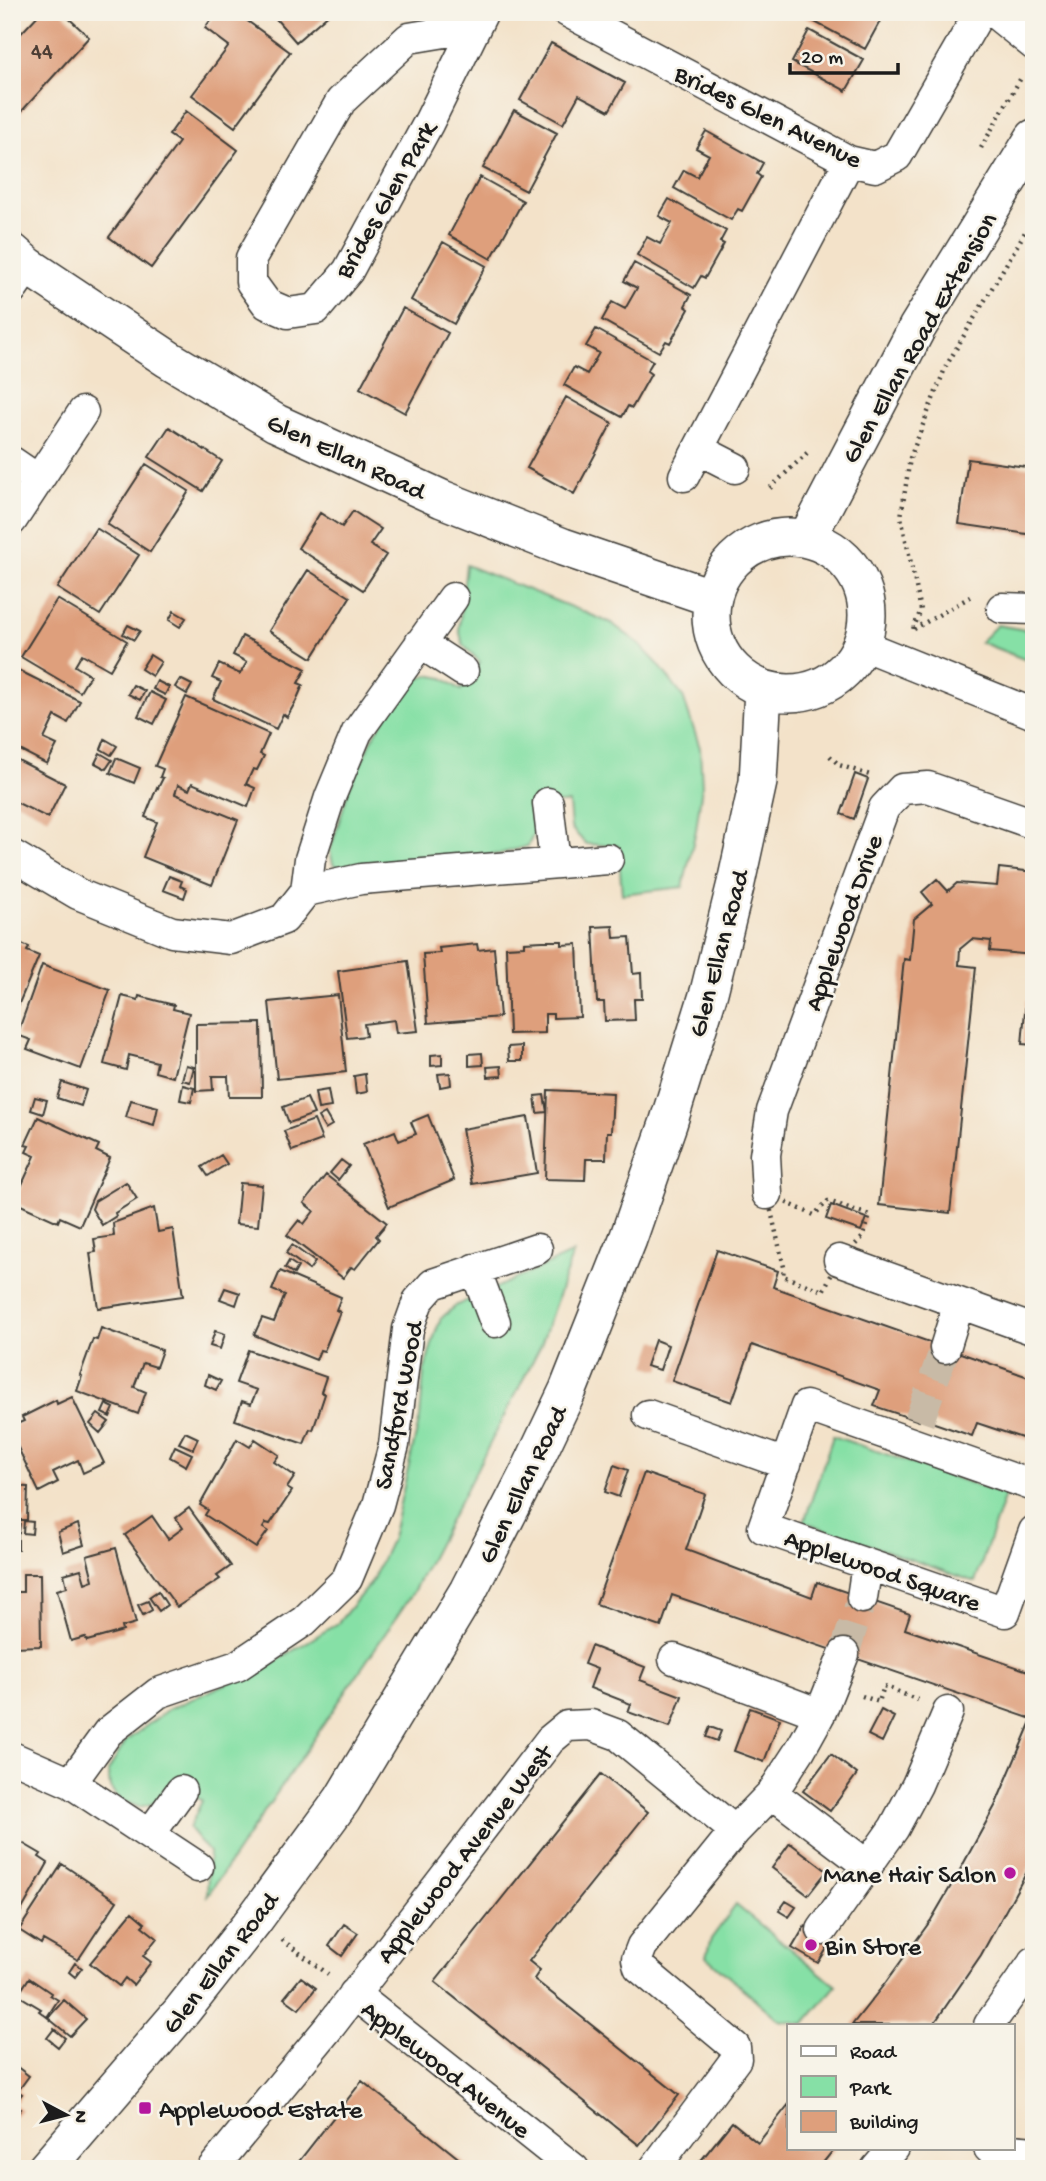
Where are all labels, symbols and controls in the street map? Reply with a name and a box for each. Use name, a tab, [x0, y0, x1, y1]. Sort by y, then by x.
scale bar	[790, 32, 899, 76]
house number: 44	[31, 39, 53, 66]
text: 20 m	[801, 47, 843, 72]
street label: Brides Glen Avenue	[667, 60, 866, 178]
street label: Brides Glen Park	[330, 115, 447, 286]
street label: Glen Ellan Road Extension	[837, 208, 1007, 470]
street label: Glen Ellan Road	[261, 409, 431, 510]
street label: Applewood Drive	[800, 831, 893, 1016]
street label: Glen Ellan Road	[684, 866, 759, 1041]
street label: Sandford Wood	[370, 1318, 433, 1492]
street label: Glen Ellan Road	[474, 1401, 577, 1570]
street label: Applewood Square	[779, 1525, 984, 1622]
street label: Applewood Avenue West	[372, 1738, 563, 1971]
place label: Mane Hair Salon	[823, 1862, 997, 1893]
marker: Mane Hair Salon	[1002, 1865, 1018, 1881]
street label: Glen Ellan Road	[158, 1886, 289, 2042]
place label: Bin Store	[824, 1934, 922, 1965]
marker: Bin Store	[803, 1937, 819, 1953]
street label: Applewood Avenue	[353, 1996, 536, 2148]
legend	[787, 2024, 1014, 2150]
text: Road	[850, 2042, 898, 2067]
text: Park	[849, 2078, 893, 2103]
north arrow	[32, 2080, 102, 2150]
place label: Applewood Estate	[159, 2097, 363, 2128]
marker: Applewood Estate	[137, 2100, 153, 2116]
text: N	[67, 2109, 92, 2124]
text: Building	[849, 2112, 919, 2137]

